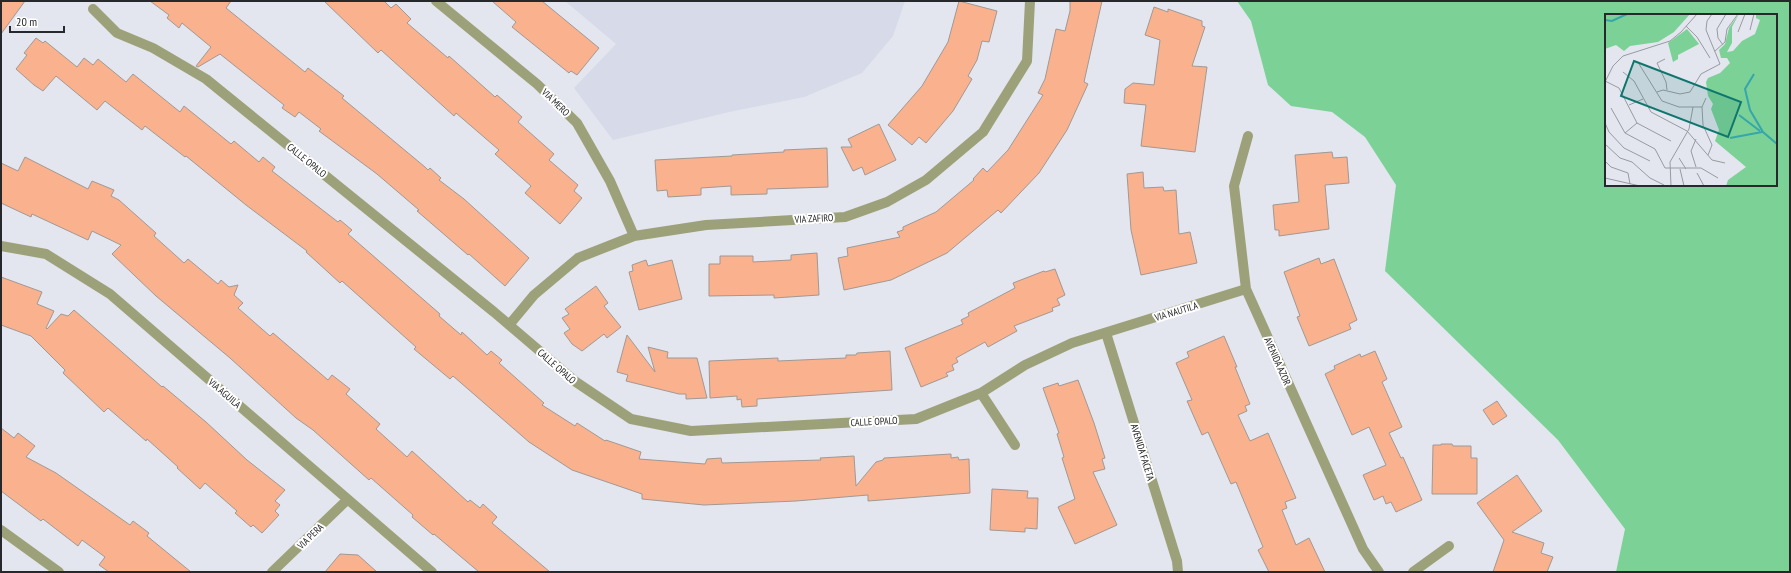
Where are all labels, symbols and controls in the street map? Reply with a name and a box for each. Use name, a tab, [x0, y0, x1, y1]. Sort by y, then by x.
scale bar	[10, 8, 64, 34]
text: 20 m	[16, 14, 37, 29]
inset map	[1605, 14, 1777, 186]
street label: VIA MERO	[538, 85, 573, 119]
street label: CALLE OPALO	[284, 141, 329, 181]
street label: VIA ZAFIRO	[793, 211, 834, 226]
street label: VIA NAUTILA	[1152, 299, 1200, 324]
street label: AVENIDA AZOR	[1261, 335, 1294, 387]
street label: CALLE OPALO	[535, 346, 579, 387]
street label: VIA AGUILA	[205, 375, 244, 411]
street label: CALLE OPALO	[850, 414, 898, 429]
street label: AVENIDA FACETA	[1128, 422, 1157, 482]
street label: VIA PERA	[294, 521, 326, 553]

